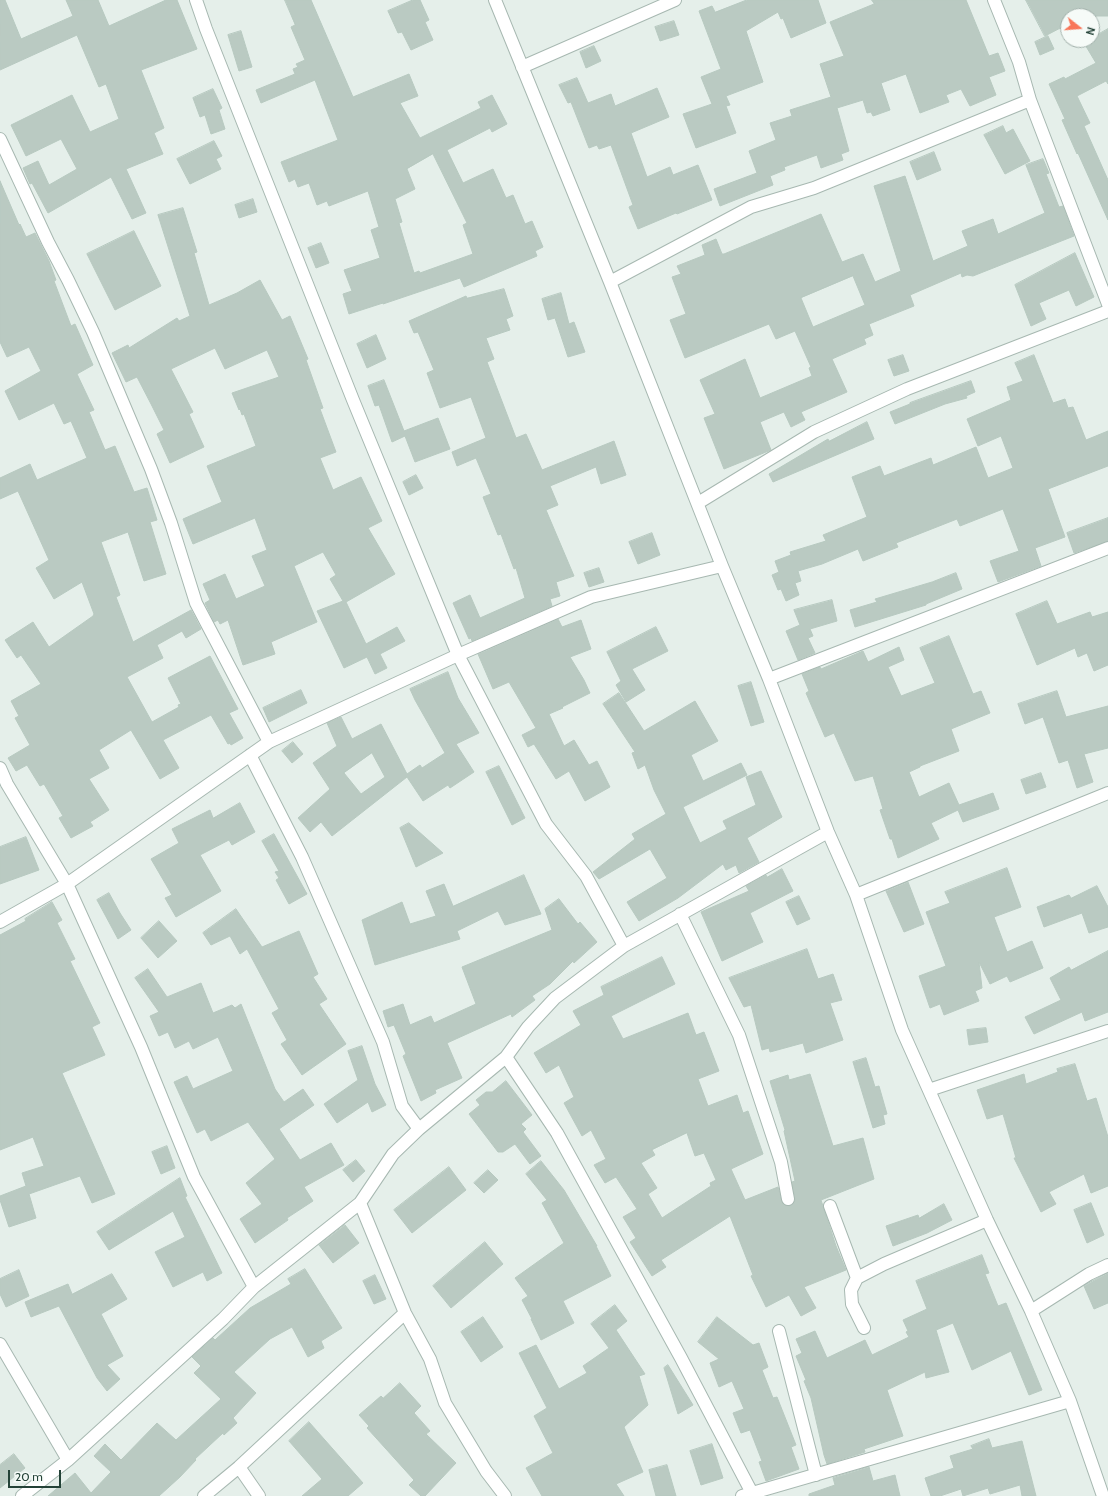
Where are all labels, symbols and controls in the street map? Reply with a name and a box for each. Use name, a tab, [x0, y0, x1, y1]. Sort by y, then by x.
north arrow	[1060, 8, 1100, 48]
text: N	[1083, 25, 1098, 37]
scale bar	[10, 1462, 63, 1488]
text: 20 m	[15, 1469, 43, 1484]

